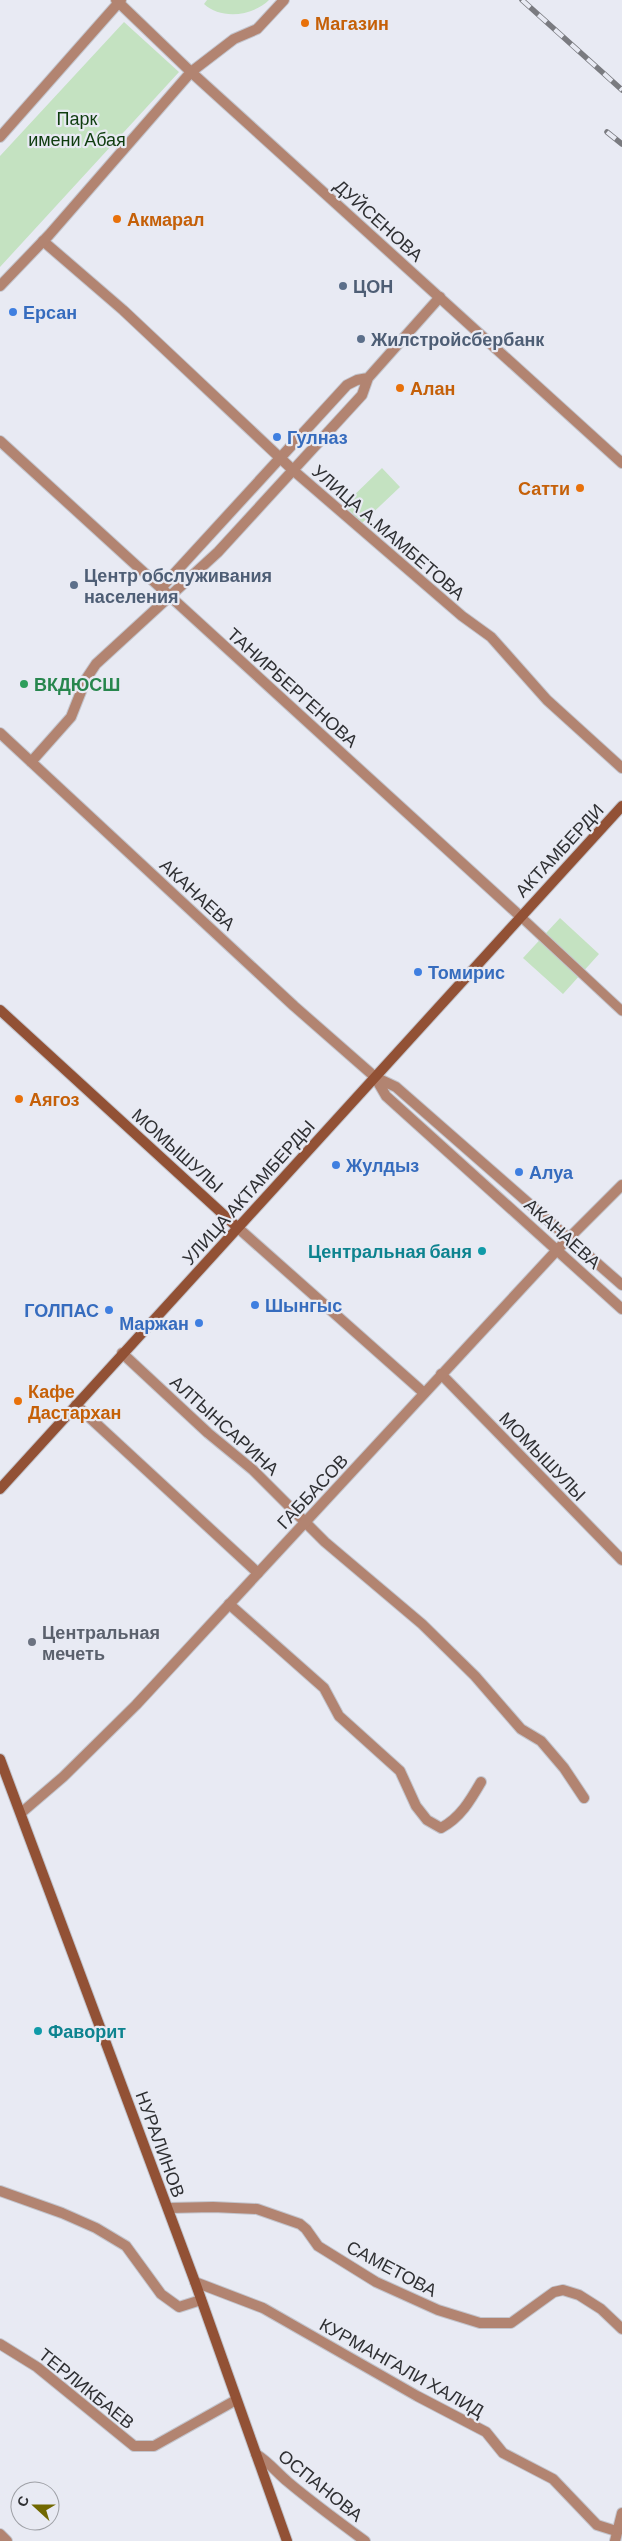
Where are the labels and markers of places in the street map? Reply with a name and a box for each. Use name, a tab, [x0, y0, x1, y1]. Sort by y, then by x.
place label: Магазин	[315, 12, 389, 34]
marker: Магазин	[299, 17, 311, 29]
place label: Акмарал	[127, 208, 205, 230]
marker: Акмарал	[111, 213, 123, 225]
place label: ЦОН	[353, 275, 393, 297]
marker: ЦОН	[337, 280, 349, 292]
place label: Ерсан	[23, 301, 77, 323]
marker: Ерсан	[7, 306, 19, 318]
place label: Жилстройсбербанк	[370, 328, 545, 350]
marker: Жилстройсбербанк	[355, 333, 367, 345]
place label: Алан	[410, 377, 455, 399]
marker: Алан	[394, 382, 406, 394]
place label: Гулназ	[287, 426, 348, 448]
marker: Гулназ	[271, 431, 283, 443]
place label: Сатти	[518, 477, 570, 499]
marker: Сатти	[574, 482, 586, 494]
place label: Центр обслуживания населения	[84, 564, 272, 607]
marker: Центр обслуживания населения	[68, 579, 80, 591]
place label: ВКДЮСШ	[34, 673, 120, 695]
marker: ВКДЮСШ	[18, 678, 30, 690]
place label: Томирис	[428, 961, 505, 983]
marker: Томирис	[412, 966, 424, 978]
place label: Аягоз	[29, 1088, 80, 1110]
marker: Аягоз	[13, 1093, 25, 1105]
place label: Жулдыз	[345, 1154, 419, 1176]
marker: Жулдыз	[330, 1159, 342, 1171]
place label: Алуа	[529, 1161, 574, 1183]
marker: Алуа	[513, 1166, 525, 1178]
place label: Центральная баня	[308, 1240, 472, 1262]
marker: Центральная баня	[476, 1245, 488, 1257]
place label: Шынгыс	[265, 1294, 342, 1316]
place label: ГОЛПАС	[24, 1299, 99, 1321]
marker: Шынгыс	[249, 1299, 261, 1311]
marker: ГОЛПАС	[103, 1304, 115, 1316]
place label: Маржан	[119, 1312, 189, 1334]
marker: Маржан	[193, 1317, 205, 1329]
place label: Кафе Дастархан	[28, 1380, 121, 1423]
marker: Кафе Дастархан	[12, 1395, 24, 1407]
place label: Центральная мечеть	[42, 1621, 160, 1664]
marker: Центральная мечеть	[26, 1636, 38, 1648]
place label: Фаворит	[48, 2020, 126, 2042]
marker: Фаворит	[32, 2025, 44, 2037]

